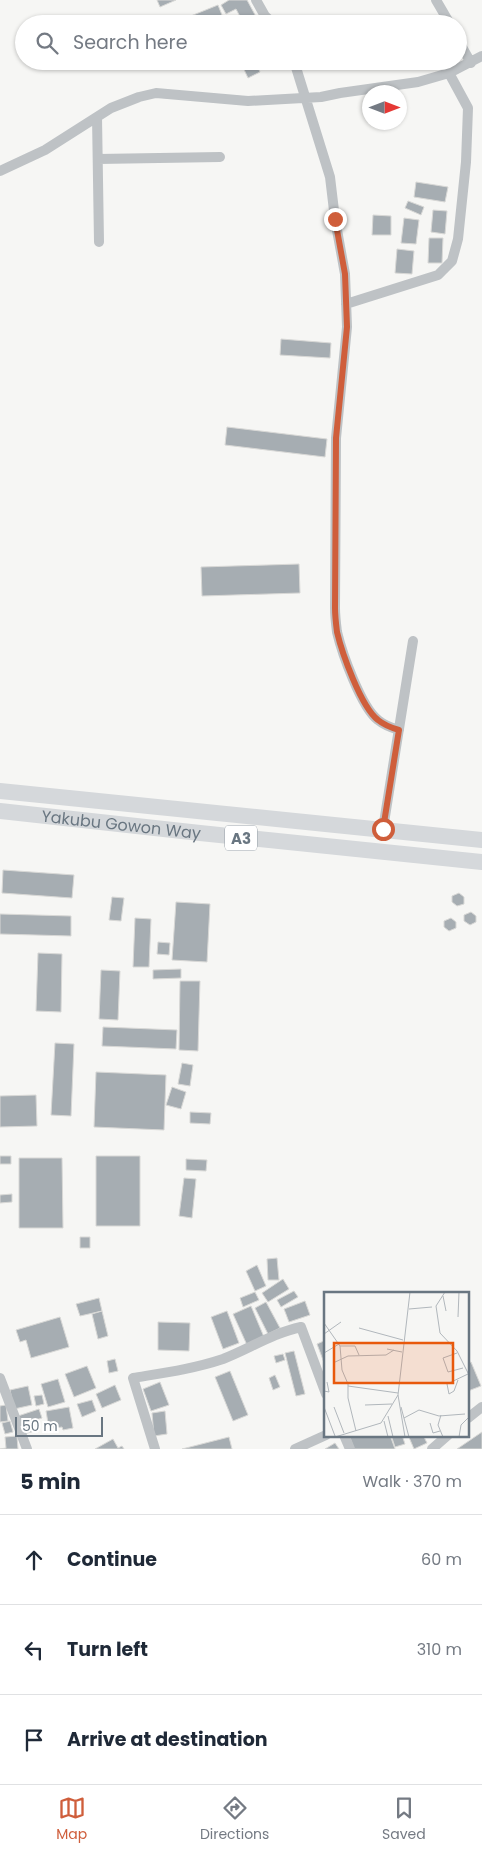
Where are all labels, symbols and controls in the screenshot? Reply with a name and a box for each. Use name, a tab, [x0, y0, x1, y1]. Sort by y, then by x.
search box	[15, 15, 467, 70]
icon: search	[33, 29, 61, 57]
text: Search here	[73, 29, 187, 56]
north arrow	[362, 85, 407, 130]
route end	[324, 208, 347, 231]
street label: Yakubu Gowon Way	[40, 804, 202, 845]
route start	[372, 818, 395, 841]
road number: A3	[225, 826, 257, 850]
inset map	[324, 1292, 470, 1436]
scale bar	[15, 1414, 102, 1437]
text: 50 m	[22, 1416, 58, 1436]
text: 5 min	[20, 1467, 81, 1496]
text: Walk · 370 m	[362, 1470, 462, 1493]
icon: ahead	[20, 1546, 48, 1574]
text: Continue	[67, 1546, 157, 1573]
text: 60 m	[421, 1548, 462, 1571]
icon: left	[20, 1636, 48, 1664]
text: Turn left	[67, 1636, 148, 1663]
text: 310 m	[417, 1638, 462, 1661]
icon: arrive	[20, 1726, 48, 1754]
text: Arrive at destination	[67, 1726, 268, 1753]
tab: Map	[56, 1794, 87, 1845]
tab: Directions	[200, 1794, 269, 1845]
tab: Saved	[382, 1794, 426, 1845]

